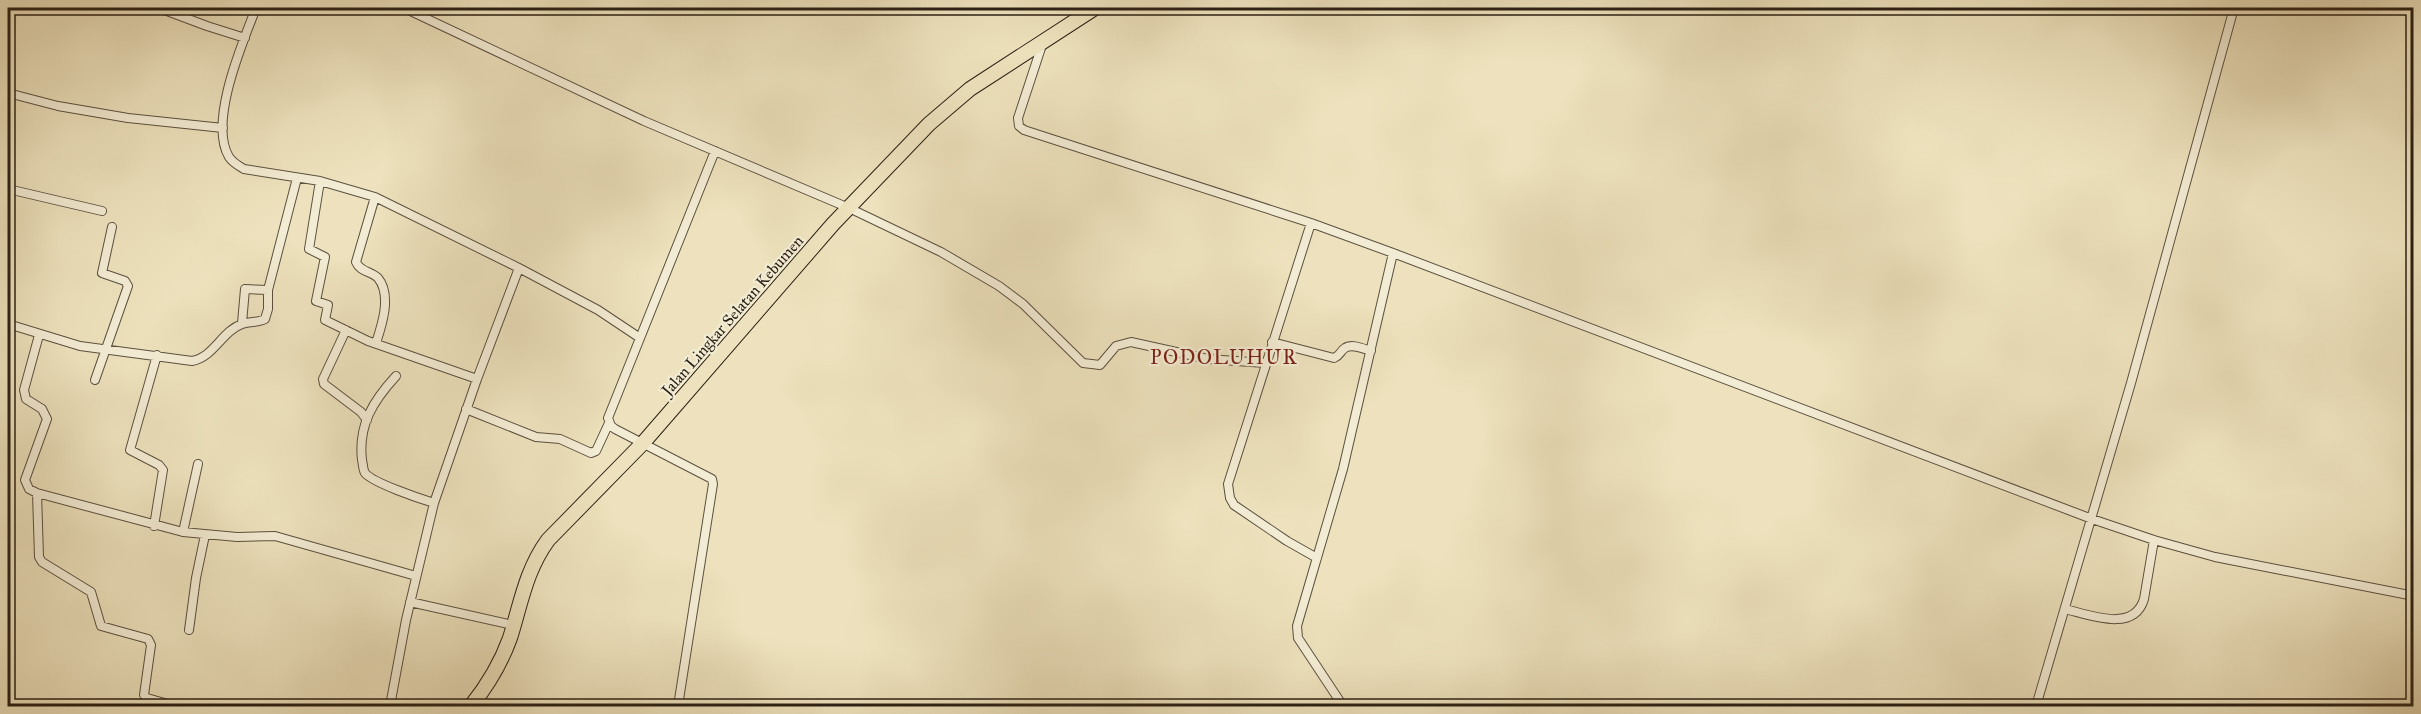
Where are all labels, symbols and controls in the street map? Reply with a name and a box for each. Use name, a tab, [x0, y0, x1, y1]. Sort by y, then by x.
street label: Jalan Lingkar Selatan Kebumen	[656, 231, 808, 402]
district label: PODOLUHUR	[1150, 345, 1298, 369]

